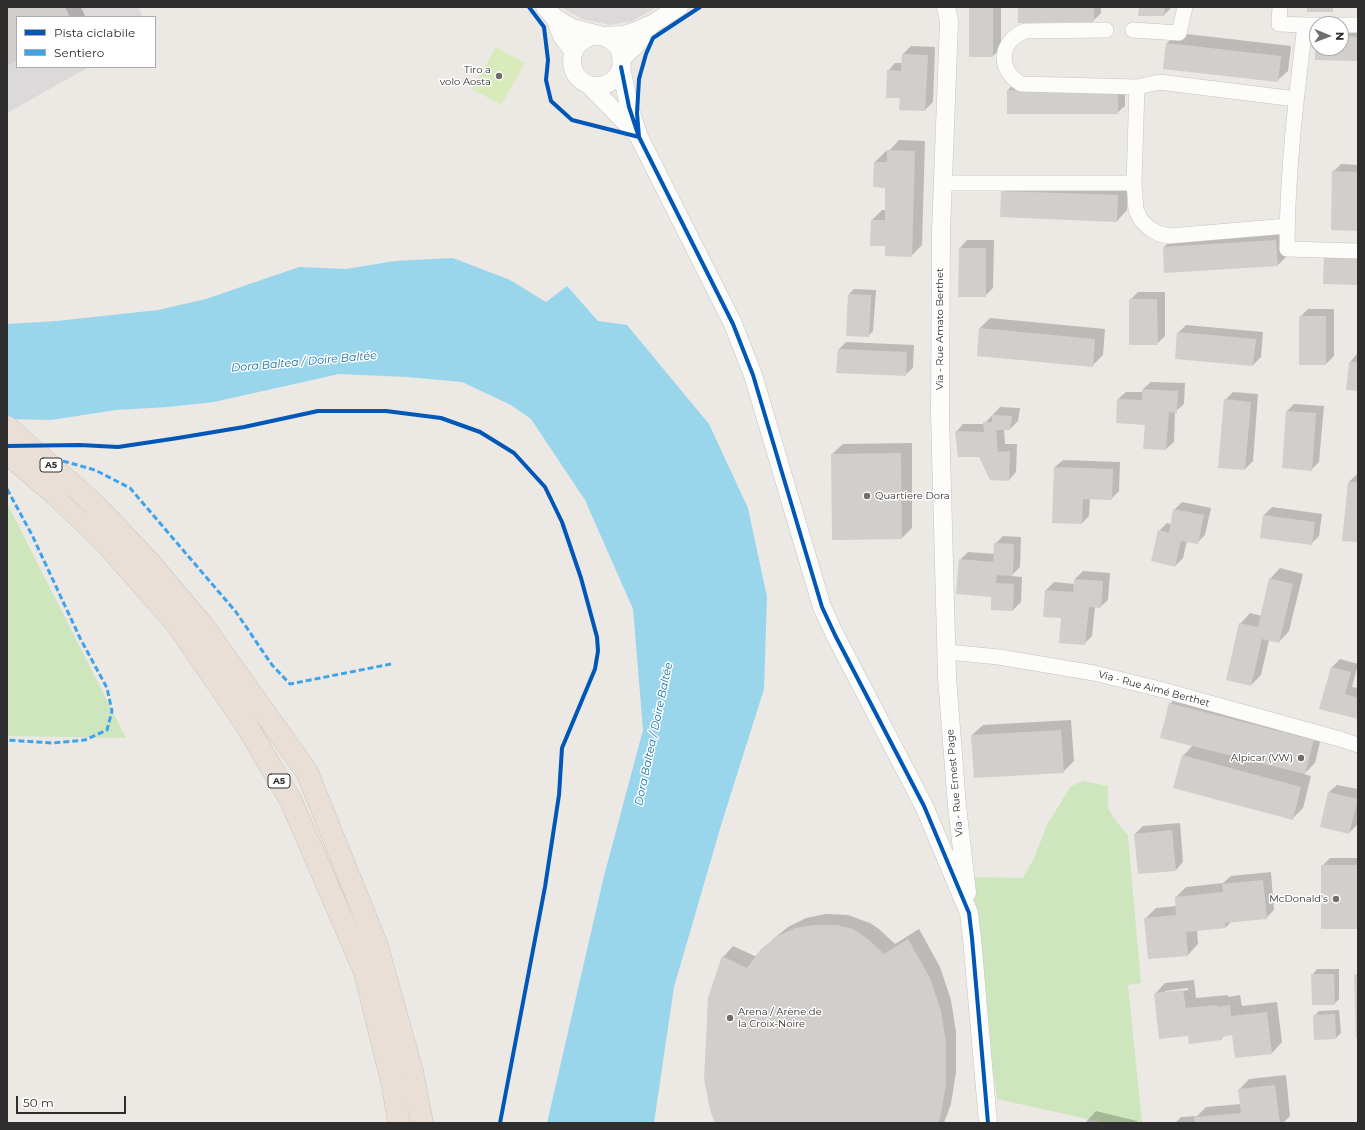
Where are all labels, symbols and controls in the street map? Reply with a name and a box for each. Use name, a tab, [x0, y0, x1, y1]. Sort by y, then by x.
legend	[16, 16, 156, 68]
north arrow	[1309, 16, 1349, 56]
text: Pista ciclabile	[54, 25, 135, 40]
text: N	[1333, 32, 1347, 41]
text: Sentiero	[54, 45, 104, 60]
place label: Tiro a volo Aosta	[440, 64, 491, 88]
marker: Tiro a volo Aosta	[494, 71, 504, 81]
street label: Via - Rue Amato Berthet	[934, 268, 946, 390]
water label: Dora Baltea / Doire Baltée	[231, 349, 377, 375]
road number: A5	[40, 458, 62, 472]
place label: Quartiere Dora	[875, 490, 950, 502]
marker: Quartiere Dora	[862, 491, 872, 501]
water label: Dora Baltea / Doire Baltée	[632, 661, 676, 807]
street label: Via - Rue Aimé Berthet	[1097, 668, 1211, 710]
street label: Via - Rue Ernest Page	[944, 729, 966, 837]
place label: Alpicar (VW)	[1231, 752, 1293, 764]
marker: Alpicar (VW)	[1296, 753, 1306, 763]
road number: A5	[268, 774, 290, 788]
place label: McDonald's	[1269, 893, 1328, 905]
marker: McDonald's	[1331, 894, 1341, 904]
place label: Arena / Arène de la Croix-Noire	[738, 1006, 822, 1030]
marker: Arena / Arène de la Croix-Noire	[725, 1013, 735, 1023]
scale bar	[18, 1088, 128, 1114]
text: 50 m	[23, 1095, 54, 1110]

